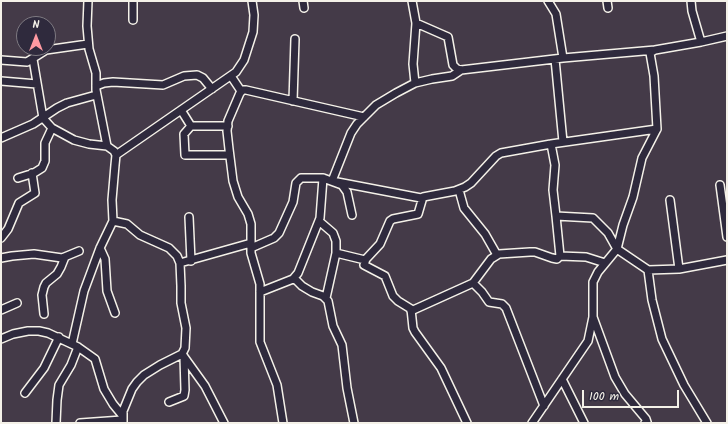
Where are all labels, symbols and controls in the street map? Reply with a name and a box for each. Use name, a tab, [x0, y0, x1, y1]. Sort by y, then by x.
north arrow	[16, 16, 56, 56]
text: N	[33, 16, 39, 34]
scale bar	[584, 382, 681, 408]
text: 100 m	[589, 387, 619, 406]

